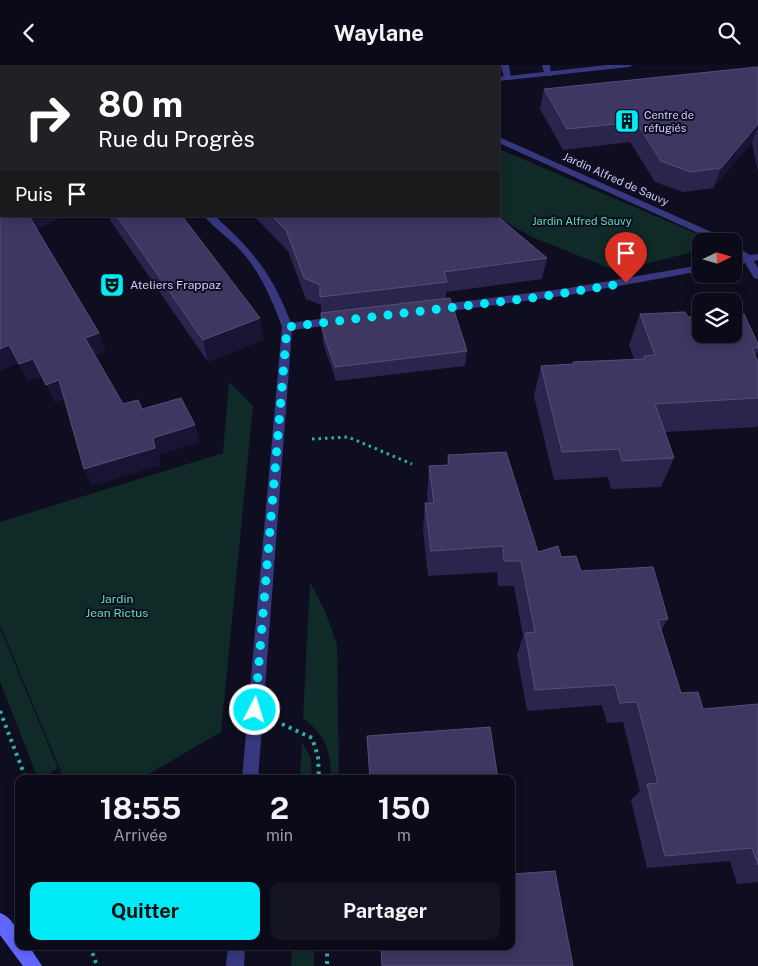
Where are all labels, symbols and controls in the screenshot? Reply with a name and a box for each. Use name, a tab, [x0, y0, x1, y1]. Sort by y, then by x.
icon: back	[15, 19, 43, 47]
icon: search	[715, 19, 743, 47]
text: Waylane	[334, 20, 424, 46]
text: 80 m	[98, 84, 183, 125]
icon: right	[15, 85, 80, 150]
building icon: Centre de réfugiés	[614, 108, 640, 134]
place label: Centre de réfugiés	[644, 109, 694, 134]
text: Rue du Progrès	[98, 126, 255, 152]
street label: Jardin Alfred de Sauvy	[561, 150, 671, 208]
icon: arrive	[63, 180, 91, 208]
text: Puis	[15, 183, 53, 205]
park label: Jardin Alfred Sauvy	[532, 215, 632, 227]
pin	[605, 232, 647, 283]
north arrow	[692, 233, 742, 283]
map controls	[692, 233, 742, 343]
icon: arrive	[612, 239, 640, 267]
theatre icon: Ateliers Frappaz	[99, 272, 125, 298]
place label: Ateliers Frappaz	[130, 278, 221, 292]
button: layers	[692, 293, 742, 343]
park label: Jardin Jean Rictus	[86, 592, 148, 620]
position arrow	[228, 683, 280, 735]
text: 18:55	[100, 790, 181, 826]
text: 2	[270, 790, 289, 826]
text: 150	[378, 790, 430, 826]
text: Arrivée	[114, 826, 167, 845]
text: min	[266, 826, 293, 845]
text: m	[397, 826, 411, 845]
button: Quitter	[30, 882, 260, 940]
button: Partager	[270, 882, 500, 940]

